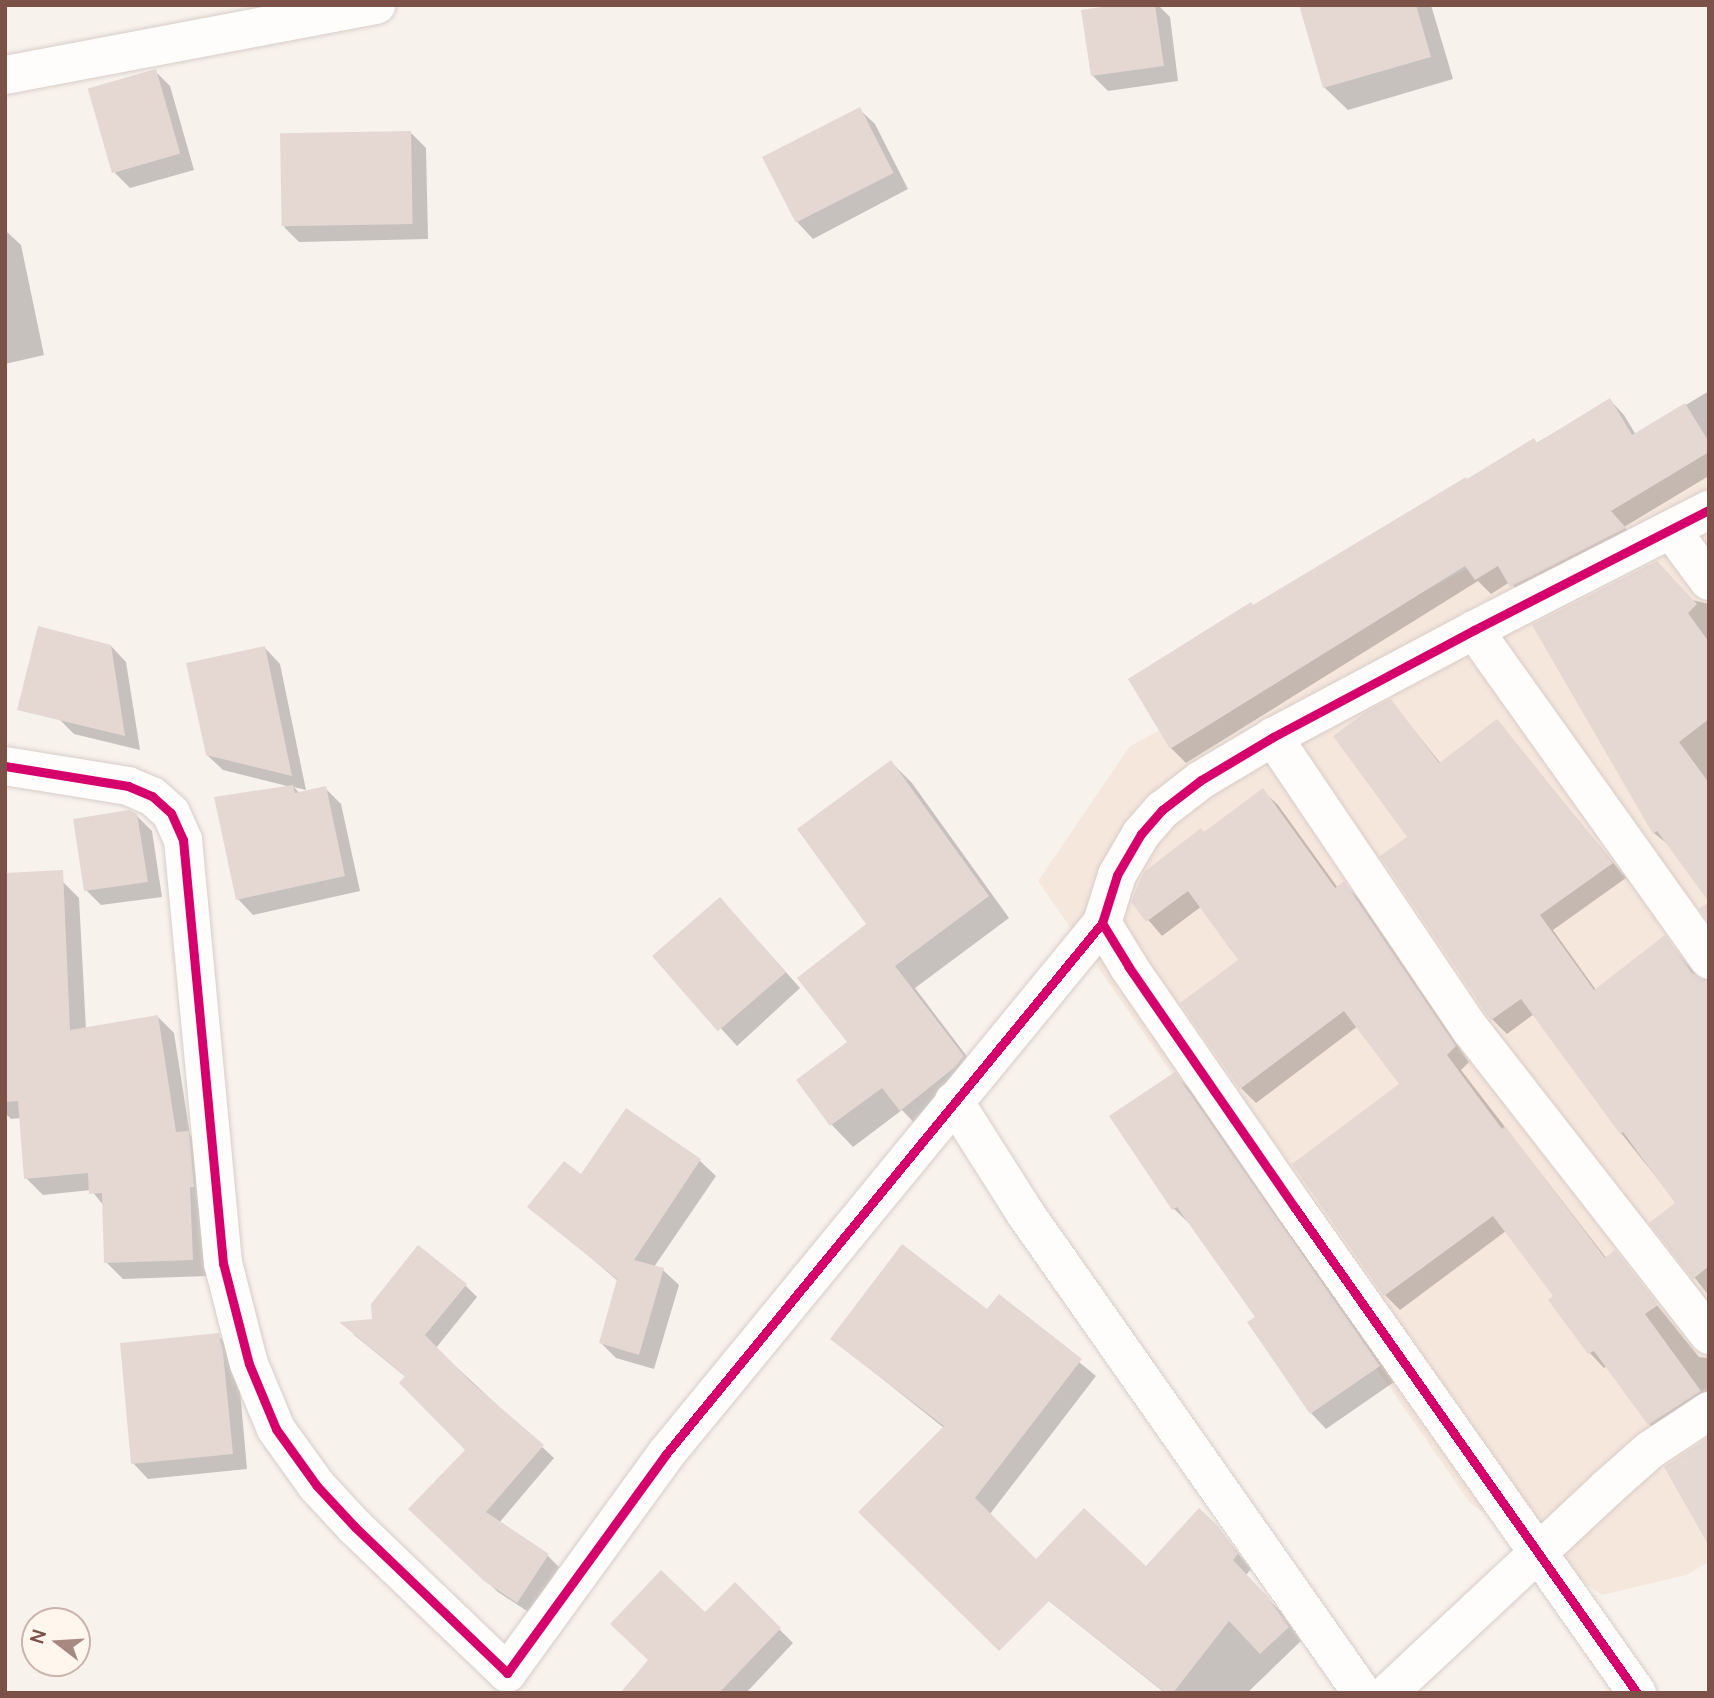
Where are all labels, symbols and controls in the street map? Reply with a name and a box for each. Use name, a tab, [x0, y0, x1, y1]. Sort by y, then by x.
north arrow	[21, 1607, 91, 1677]
text: N	[23, 1626, 52, 1647]

